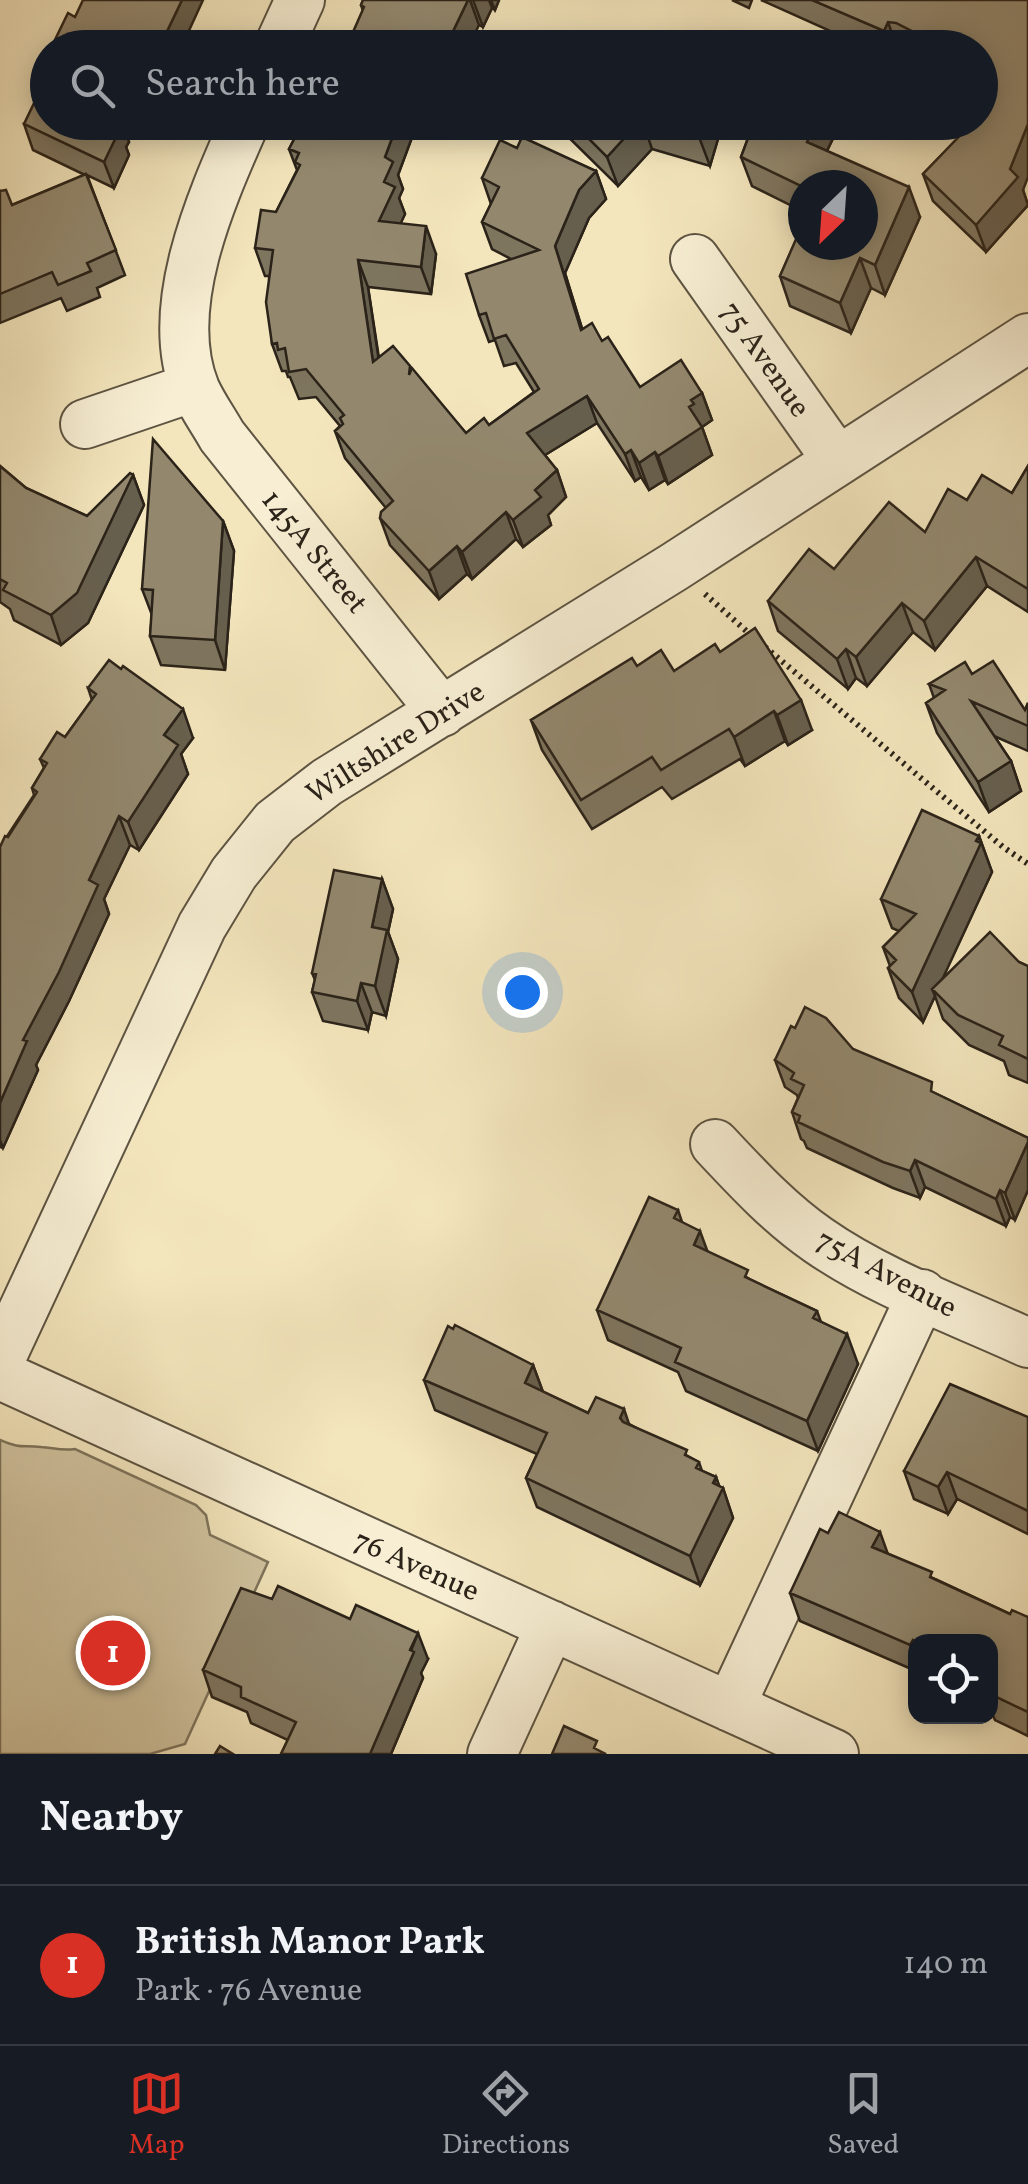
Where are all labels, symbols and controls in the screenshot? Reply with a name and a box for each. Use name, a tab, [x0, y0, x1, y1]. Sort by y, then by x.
search box	[30, 30, 998, 140]
icon: search	[65, 58, 120, 113]
text: Search here	[145, 59, 340, 112]
north arrow	[788, 170, 878, 260]
street label: 75 Avenue	[709, 294, 820, 427]
street label: 145A Street	[250, 481, 377, 623]
street label: Wiltshire Drive	[299, 672, 493, 815]
your location	[497, 967, 548, 1018]
street label: 75A Avenue	[808, 1220, 964, 1330]
street label: 76 Avenue	[346, 1520, 486, 1613]
pin: 1	[80, 1616, 146, 1690]
map controls	[908, 1634, 998, 1724]
button: locate	[908, 1634, 998, 1724]
text: Nearby	[40, 1790, 183, 1849]
text: British Manor Park	[135, 1917, 485, 1970]
text: 1	[66, 1943, 79, 1987]
text: 140 m	[903, 1943, 988, 1987]
text: Park · 76 Avenue	[135, 1970, 362, 2014]
tab: Map	[129, 2066, 185, 2165]
tab: Directions	[442, 2066, 570, 2165]
tab: Saved	[827, 2066, 899, 2165]

